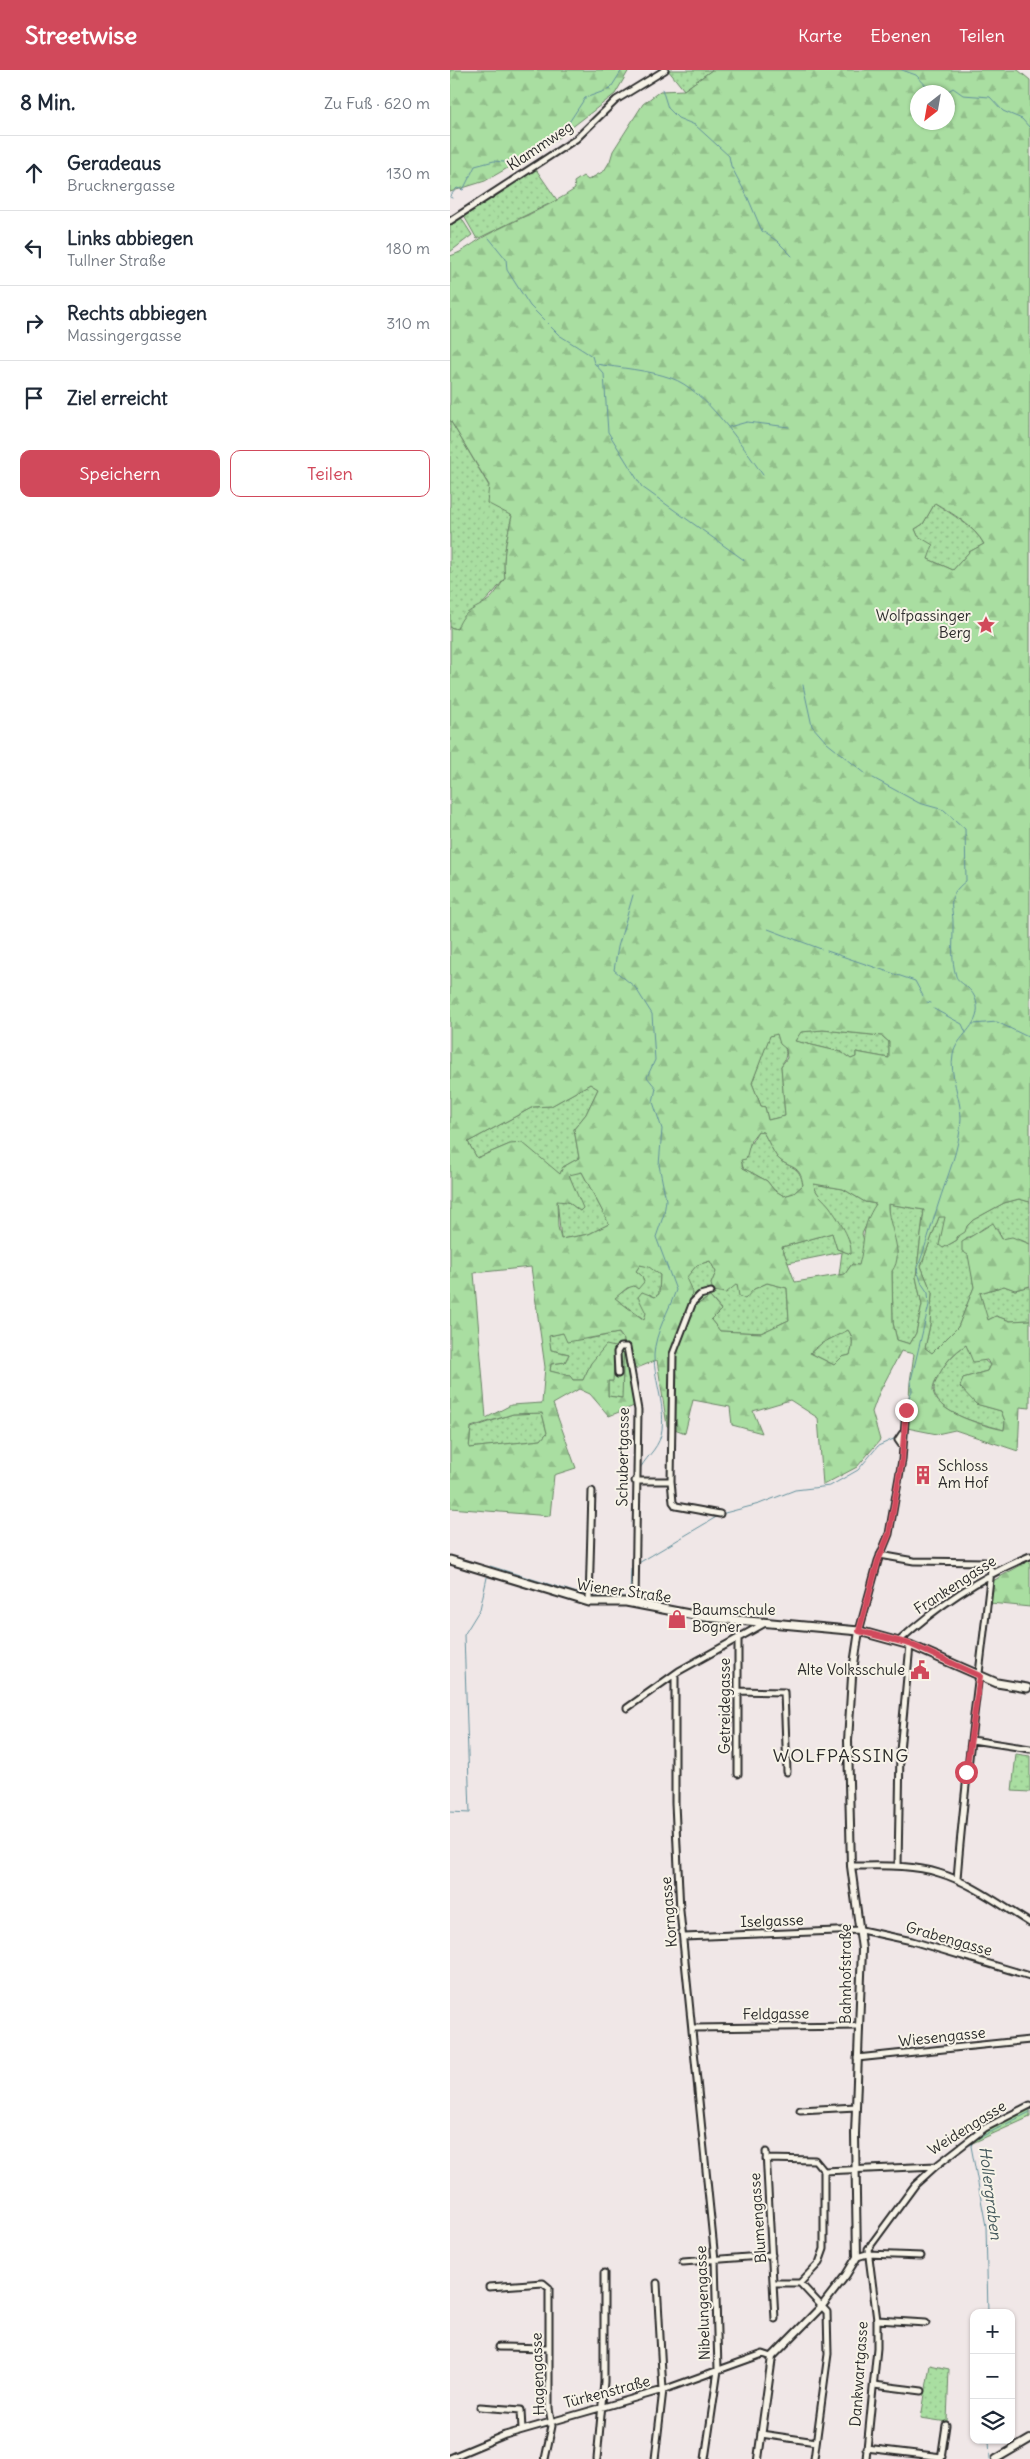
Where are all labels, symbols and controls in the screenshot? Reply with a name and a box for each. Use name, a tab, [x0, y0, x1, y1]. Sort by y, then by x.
text: Streetwise	[25, 20, 137, 50]
text: Karte	[798, 24, 842, 47]
text: Ebenen	[870, 24, 931, 47]
text: Teilen	[959, 24, 1005, 47]
north arrow	[910, 85, 955, 130]
text: 8 Min.	[20, 89, 75, 116]
text: Zu Fuß · 620 m	[324, 93, 430, 113]
street label: Klammweg	[503, 117, 576, 175]
text: Geradeaus	[67, 151, 161, 175]
icon: ahead	[20, 159, 48, 187]
text: 130 m	[386, 163, 430, 183]
text: Brucknergasse	[67, 175, 175, 195]
text: Links abbiegen	[67, 226, 194, 250]
icon: left	[20, 234, 48, 262]
text: 180 m	[386, 238, 430, 258]
text: Tullner Straße	[67, 250, 166, 270]
text: Rechts abbiegen	[67, 301, 207, 325]
icon: right	[20, 309, 48, 337]
text: 310 m	[386, 313, 430, 333]
text: Massingergasse	[67, 325, 182, 345]
icon: arrive	[20, 384, 48, 412]
text: Ziel erreicht	[67, 386, 168, 410]
button: Speichern	[20, 450, 220, 497]
button: Teilen	[230, 450, 430, 497]
place label: Wolfpassinger Berg	[876, 606, 971, 642]
place icon: Wolfpassinger Berg	[975, 614, 997, 636]
route end	[895, 1399, 918, 1422]
street label: Schubertgasse	[612, 1407, 633, 1507]
place label: Schloss Am Hof	[938, 1456, 989, 1492]
building icon: Schloss Am Hof	[912, 1464, 934, 1486]
street label: Frankengasse	[910, 1551, 999, 1618]
street label: Wiener Straße	[575, 1574, 673, 1607]
place label: Baumschule Bogner	[692, 1600, 775, 1636]
shop icon: Baumschule Bogner	[666, 1608, 688, 1630]
street label: Getreidegasse	[715, 1658, 734, 1754]
public building icon: Alte Volksschule	[909, 1659, 931, 1681]
place label: Alte Volksschule	[797, 1660, 905, 1679]
district label: WOLFPASSING	[773, 1744, 909, 1767]
route start	[955, 1761, 978, 1784]
street label: Korngasse	[656, 1876, 681, 1948]
street label: Iselgasse	[740, 1910, 804, 1931]
street label: Grabengasse	[904, 1917, 995, 1960]
street label: Bahnhofstraße	[836, 1924, 855, 2024]
street label: Feldgasse	[743, 2003, 809, 2024]
street label: Wiesengasse	[898, 2022, 986, 2051]
street label: Weidengasse	[924, 2096, 1009, 2159]
water label: Hollergraben	[975, 2145, 1007, 2241]
street label: Blumengasse	[745, 2172, 770, 2264]
street label: Nibelungengasse	[691, 2245, 714, 2361]
map controls	[970, 2309, 1015, 2444]
button: +	[970, 2309, 1015, 2354]
street label: Dankwartgasse	[845, 2321, 872, 2427]
street label: Hagengasse	[527, 2332, 548, 2416]
button: −	[970, 2354, 1015, 2399]
street label: Türkenstraße	[562, 2371, 652, 2412]
button: layers	[970, 2399, 1015, 2444]

